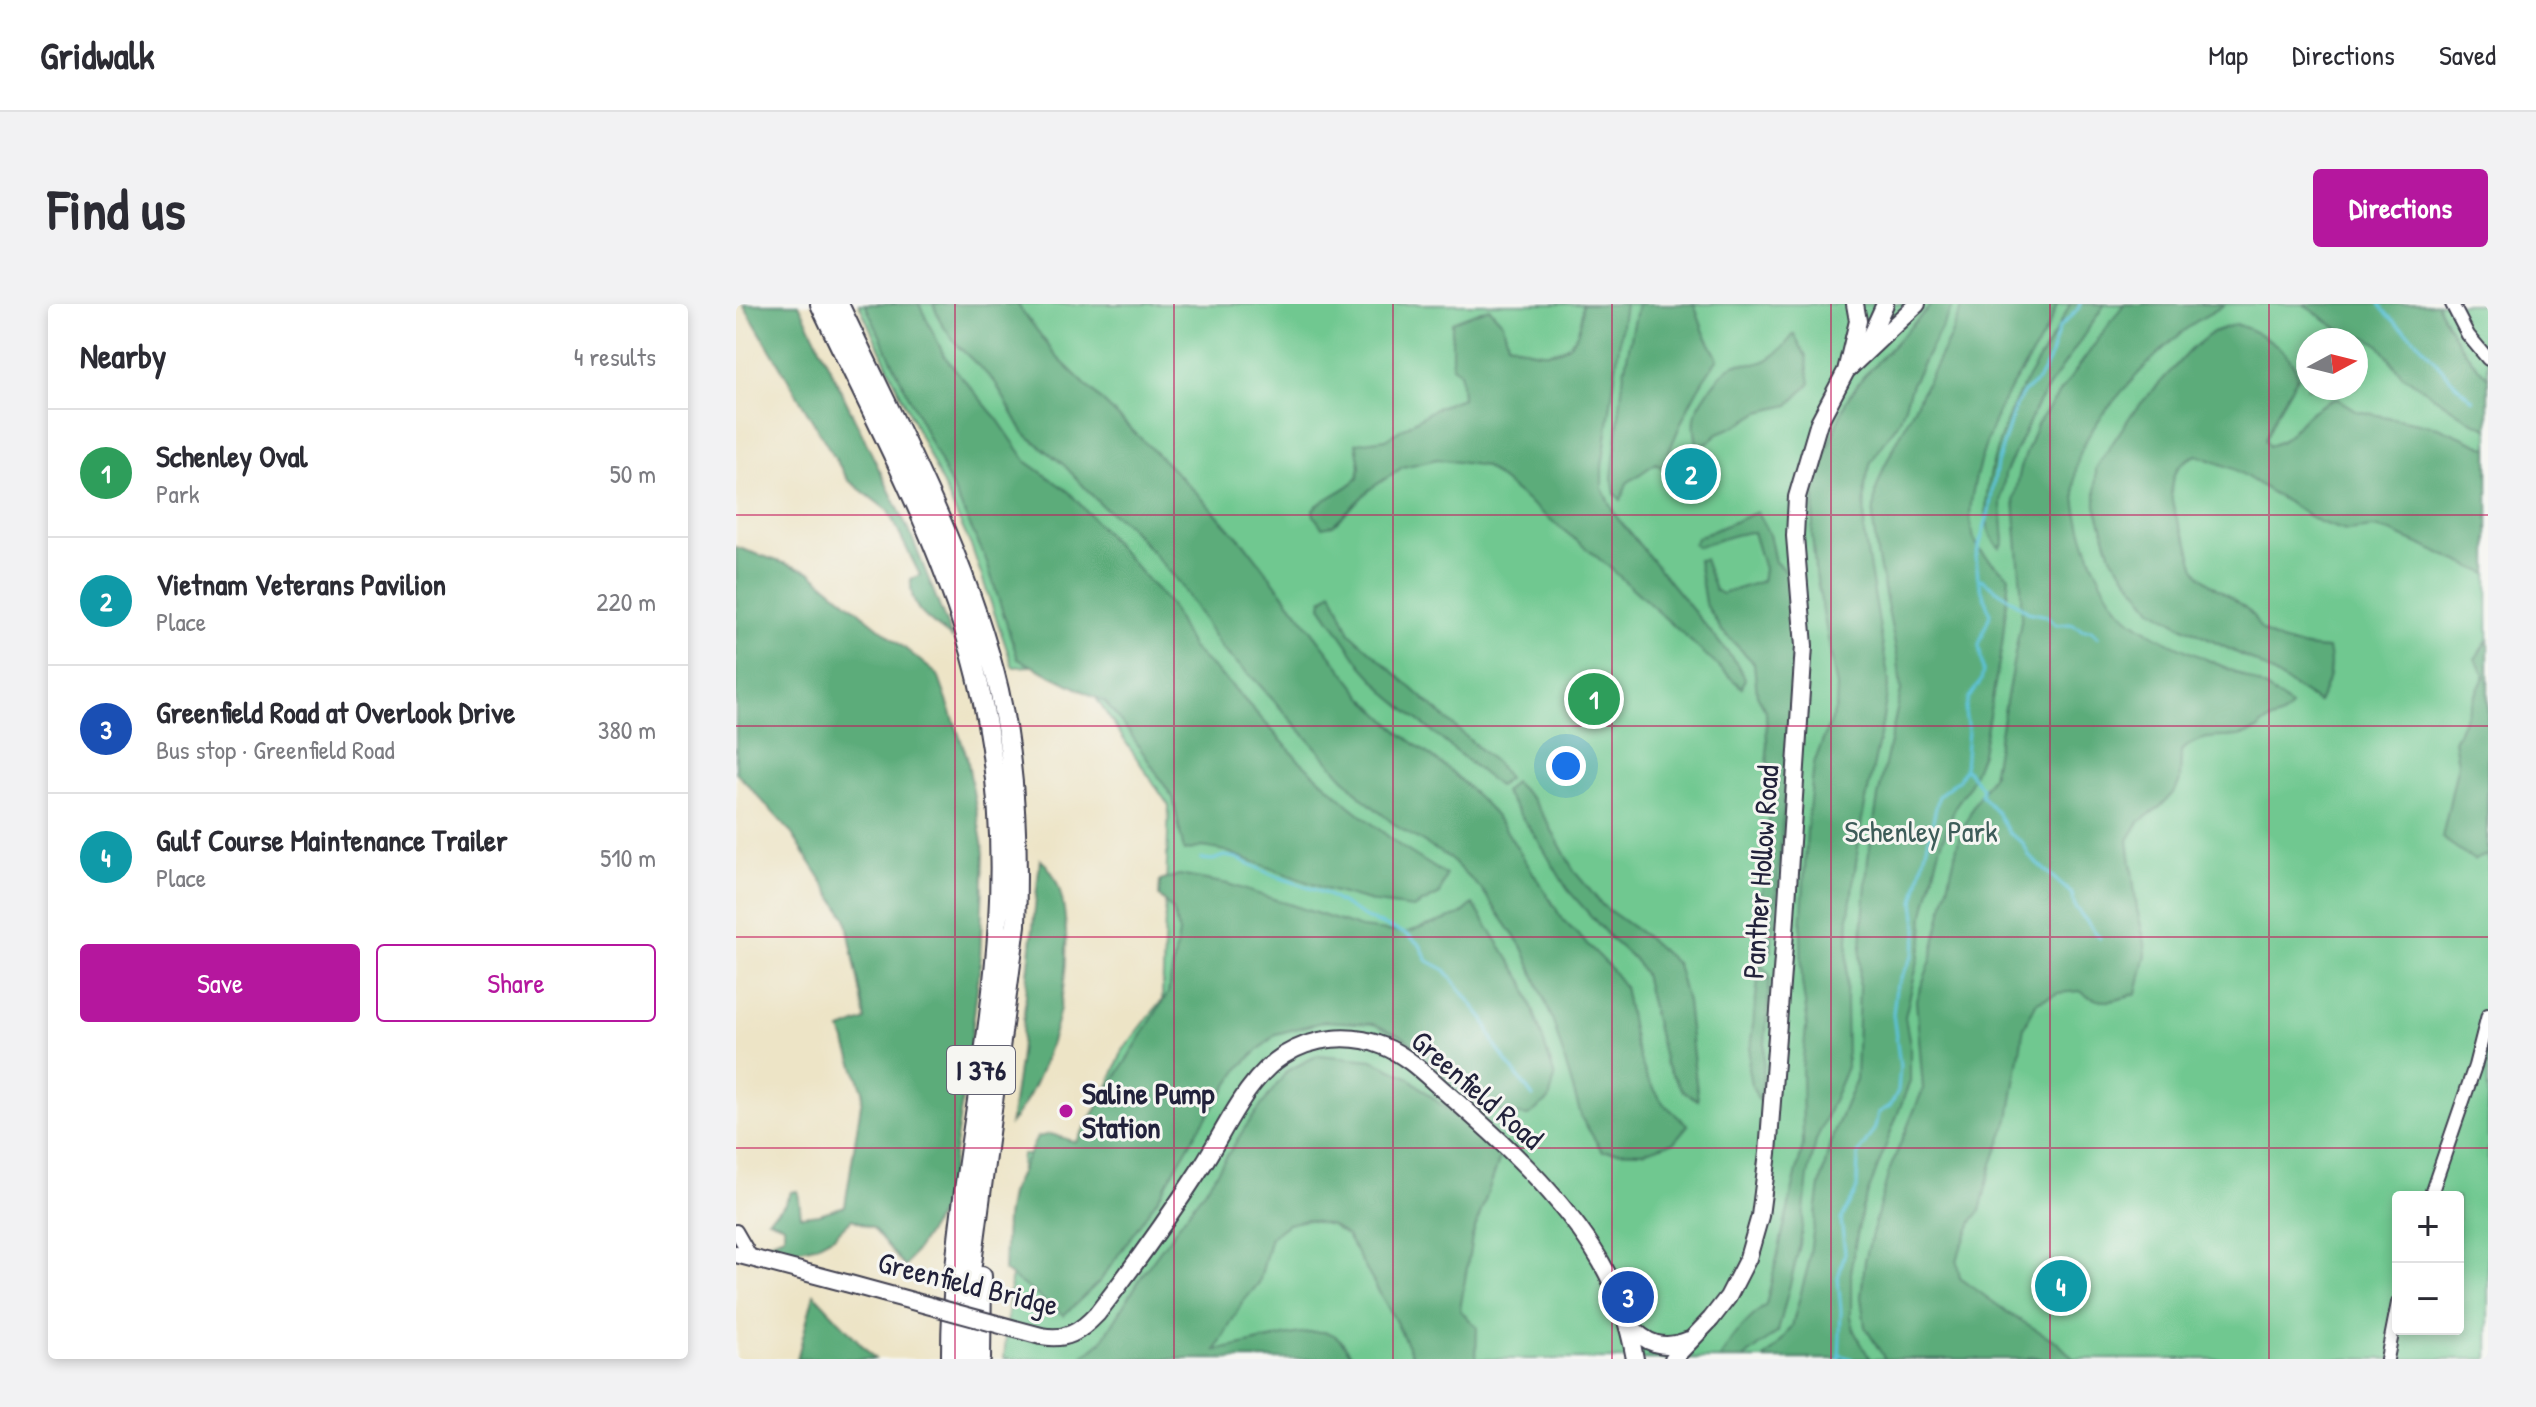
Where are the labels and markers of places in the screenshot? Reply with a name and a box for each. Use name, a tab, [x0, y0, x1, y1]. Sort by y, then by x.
pin: 2	[1665, 444, 1717, 504]
pin: 1	[1568, 669, 1620, 729]
place label: Saline Pump Station	[1082, 1073, 1214, 1147]
marker: Saline Pump Station	[1057, 1102, 1075, 1120]
pin: 4	[2035, 1256, 2087, 1316]
pin: 3	[1602, 1267, 1654, 1327]

